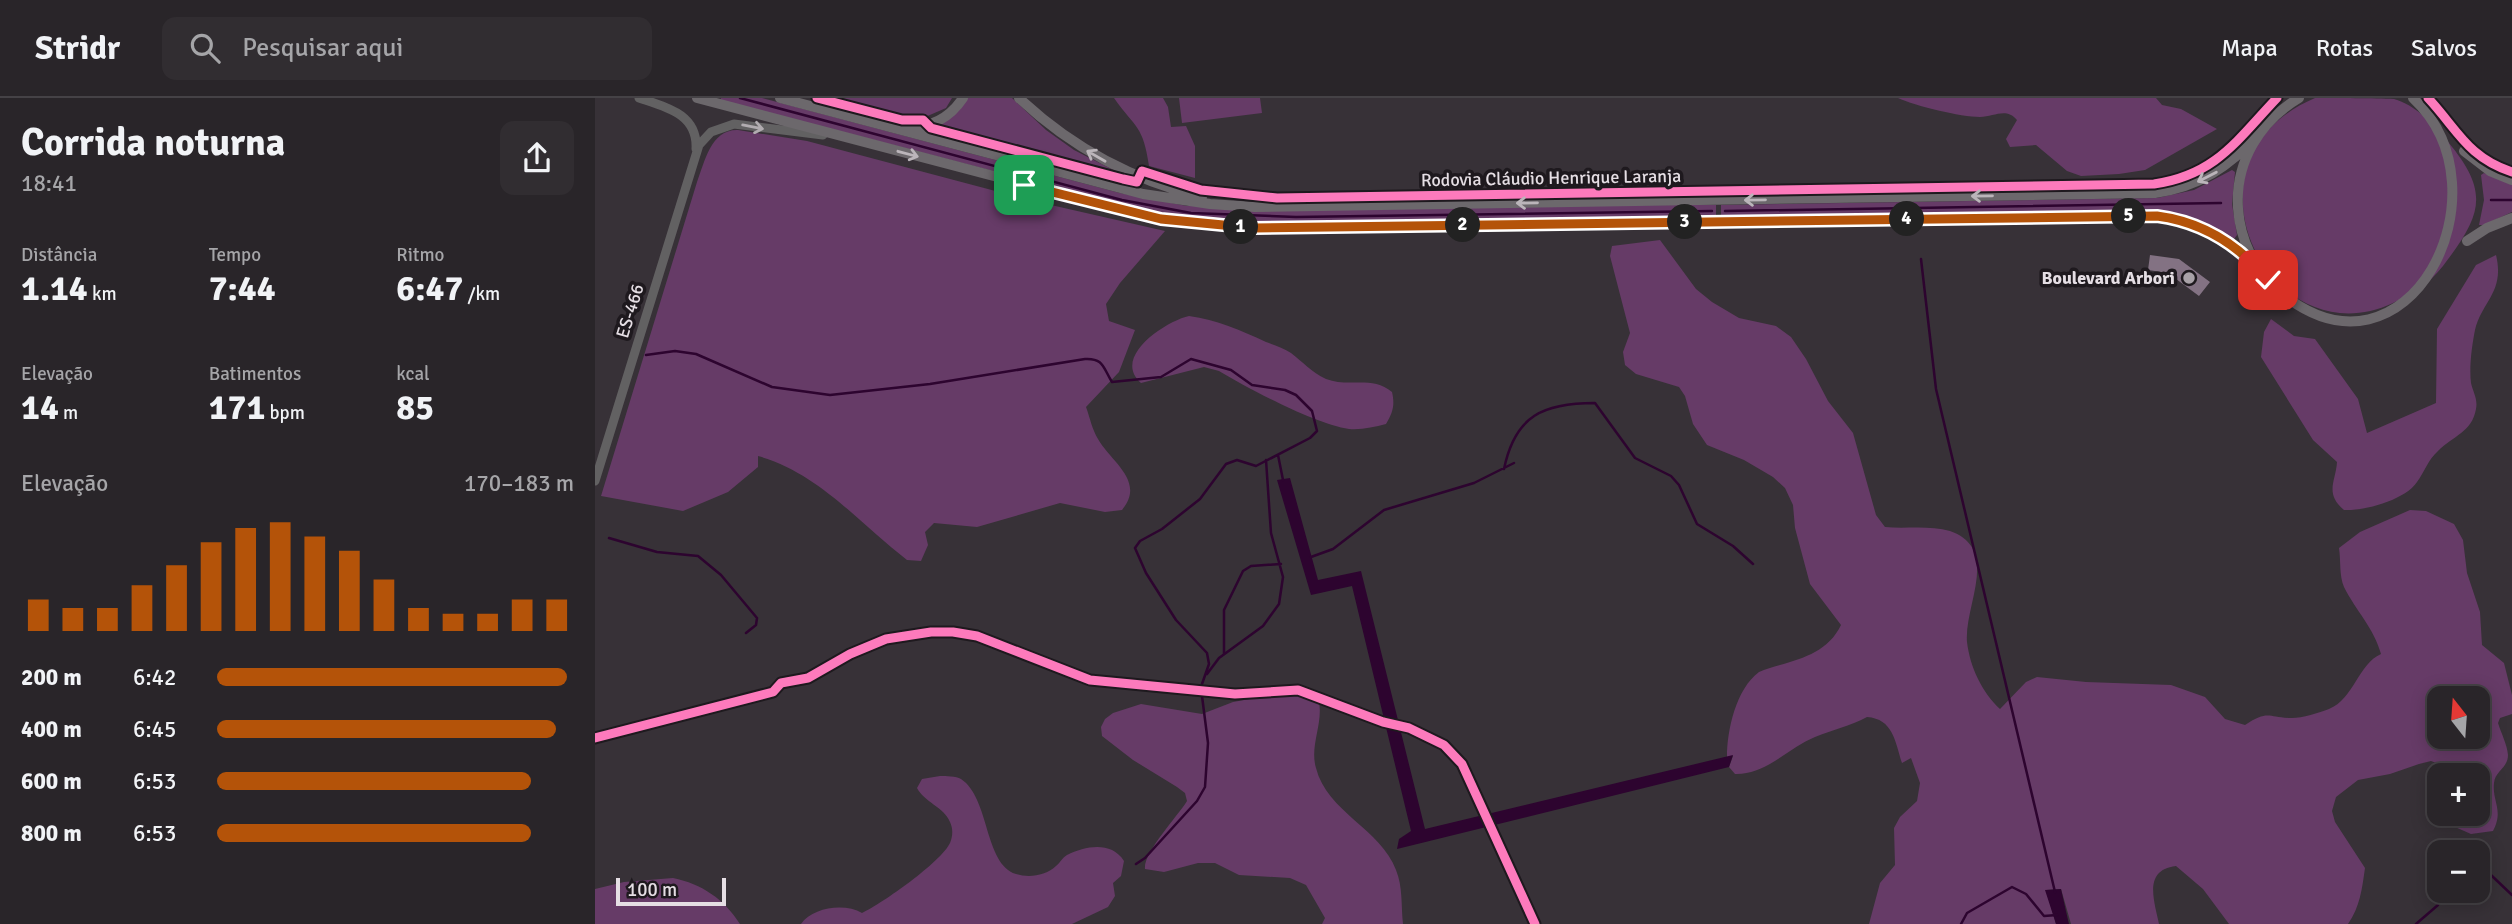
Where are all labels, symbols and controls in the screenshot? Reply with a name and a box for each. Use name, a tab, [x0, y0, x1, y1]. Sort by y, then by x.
search box	[162, 17, 652, 80]
text: Stridr	[35, 28, 120, 69]
icon: search	[186, 29, 224, 67]
text: Pesquisar aqui	[242, 32, 403, 64]
text: Mapa	[2221, 33, 2278, 63]
text: Rotas	[2316, 33, 2373, 63]
text: Salvos	[2411, 33, 2477, 63]
text: Corrida noturna	[21, 119, 285, 166]
one-way arrow	[741, 120, 764, 134]
button: share	[500, 121, 574, 195]
one-way arrow	[896, 148, 919, 161]
one-way arrow	[1086, 149, 1106, 163]
pin	[994, 155, 1054, 215]
street label: Rodovia Cláudio Henrique Laranja	[1421, 165, 1681, 191]
icon: arrive	[1005, 166, 1043, 204]
text: 18:41	[21, 169, 77, 198]
one-way arrow	[2197, 171, 2218, 185]
one-way arrow	[1971, 189, 1994, 203]
one-way arrow	[1743, 193, 1766, 206]
one-way arrow	[1516, 196, 1539, 210]
pin: 5	[2111, 198, 2147, 234]
pin: 4	[1889, 202, 1925, 236]
text: 5	[2123, 203, 2134, 227]
pin: 3	[1667, 204, 1703, 240]
text: 4	[1901, 206, 1912, 230]
pin: 2	[1445, 208, 1481, 242]
pin: 1	[1223, 209, 1259, 244]
text: 3	[1679, 209, 1690, 233]
text: 2	[1457, 212, 1468, 236]
text: 1	[1235, 214, 1246, 238]
text: Distância	[21, 243, 97, 267]
text: Tempo	[209, 243, 261, 267]
text: Ritmo	[396, 243, 444, 267]
pin	[2238, 250, 2298, 310]
icon: check	[2249, 261, 2287, 299]
text: 1.14	[21, 267, 88, 310]
text: 7:44	[209, 267, 276, 310]
text: 6:47	[396, 267, 463, 310]
place label: Boulevard Arbori	[2042, 267, 2175, 289]
marker: Boulevard Arbori	[2181, 270, 2197, 286]
street label: ES-466	[611, 281, 649, 341]
text: km	[88, 282, 117, 306]
text: /km	[463, 282, 500, 306]
text: Elevação	[21, 362, 93, 386]
text: Batimentos	[209, 362, 301, 386]
text: kcal	[396, 362, 430, 386]
text: 14	[21, 386, 59, 429]
text: 171	[209, 386, 265, 429]
text: 85	[396, 386, 434, 429]
text: m	[59, 401, 78, 425]
text: bpm	[265, 401, 305, 425]
text: Elevação	[21, 469, 108, 498]
text: 170–183 m	[464, 469, 574, 498]
text: 200 m	[21, 663, 82, 692]
text: 6:42	[133, 663, 176, 692]
north arrow	[2427, 686, 2490, 749]
map controls	[2427, 686, 2490, 903]
text: 400 m	[21, 715, 82, 744]
text: 6:45	[133, 715, 176, 744]
button: +	[2427, 763, 2490, 826]
text: 600 m	[21, 767, 82, 796]
text: 6:53	[133, 767, 176, 796]
text: 800 m	[21, 819, 82, 848]
text: 6:53	[133, 819, 176, 848]
button: −	[2427, 840, 2490, 903]
scale bar	[616, 875, 726, 907]
text: 100 m	[627, 878, 677, 902]

